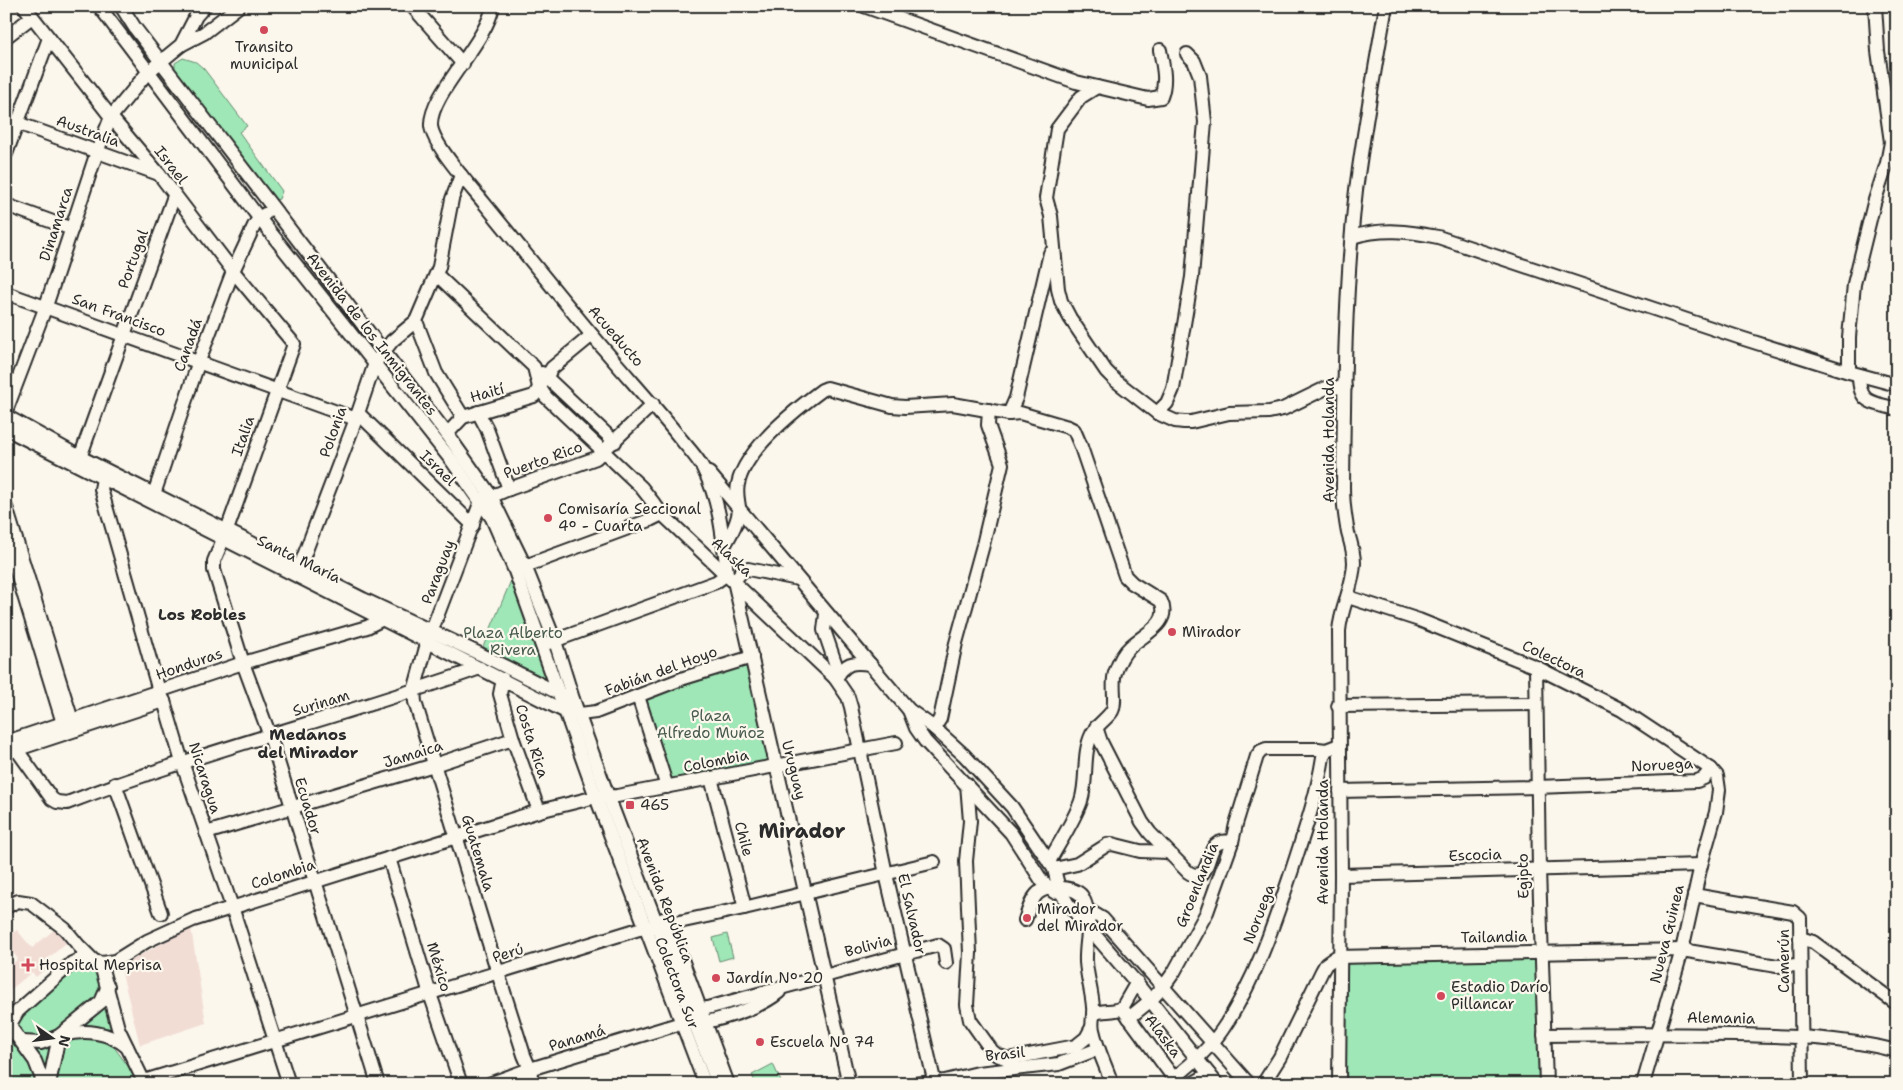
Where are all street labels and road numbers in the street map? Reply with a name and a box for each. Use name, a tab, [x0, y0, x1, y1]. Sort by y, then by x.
street label: Australia	[54, 110, 123, 152]
street label: Israel	[150, 142, 193, 189]
street label: Dinamarca	[35, 184, 78, 264]
street label: Portugal	[113, 226, 153, 291]
street label: Avenida de los Inmigrantes	[302, 248, 442, 420]
street label: San Francisco	[69, 289, 169, 341]
street label: Acueducto	[584, 301, 648, 371]
street label: Canadá	[169, 315, 207, 375]
street label: Avenida Holanda	[1319, 377, 1339, 503]
street label: Haití	[468, 378, 507, 407]
street label: Polonia	[315, 403, 352, 460]
street label: Italia	[227, 413, 259, 459]
street label: Puerto Rico	[501, 436, 585, 484]
street label: Israel	[415, 446, 461, 491]
street label: Santa María	[254, 530, 345, 588]
street label: Alaska	[707, 533, 757, 582]
street label: Paraguay	[417, 537, 459, 607]
street label: Colectora	[1519, 636, 1590, 683]
street label: Fabián del Hoyo	[602, 641, 720, 701]
street label: Honduras	[153, 643, 225, 685]
street label: Surinam	[290, 685, 352, 721]
street label: Costa Rica	[511, 702, 554, 781]
street label: Jamaica	[381, 735, 446, 772]
street label: Uruguay	[777, 738, 811, 802]
street label: Nicaragua	[184, 740, 226, 817]
street label: Colombia	[682, 745, 751, 777]
street label: Noruega	[1630, 753, 1694, 777]
street label: Ecuador	[290, 775, 326, 837]
street label: Avenida Holanda	[1313, 779, 1333, 905]
street label: Guatemala	[457, 812, 499, 895]
street label: Chile	[730, 819, 758, 859]
street label: Avenida República	[632, 834, 698, 966]
street label: Groenlandia	[1171, 839, 1223, 930]
street label: Escocia	[1448, 844, 1503, 866]
street label: Egipto	[1513, 853, 1533, 899]
street label: Colombia	[248, 854, 318, 894]
street label: El Salvador	[893, 871, 931, 957]
street label: Noruega	[1239, 881, 1280, 947]
street label: Nueva Guinea	[1645, 882, 1689, 985]
street label: Tailandia	[1461, 926, 1528, 948]
street label: Camerún	[1774, 929, 1794, 993]
street label: Bolivia	[842, 930, 894, 962]
street label: Colectora Sur	[650, 934, 704, 1032]
street label: Perú	[490, 939, 526, 967]
street label: México	[422, 940, 456, 994]
street label: Alemania	[1687, 1007, 1756, 1029]
street label: Alaska	[1140, 1010, 1186, 1062]
street label: Panamá	[546, 1020, 608, 1056]
street label: Brasil	[984, 1042, 1026, 1066]

